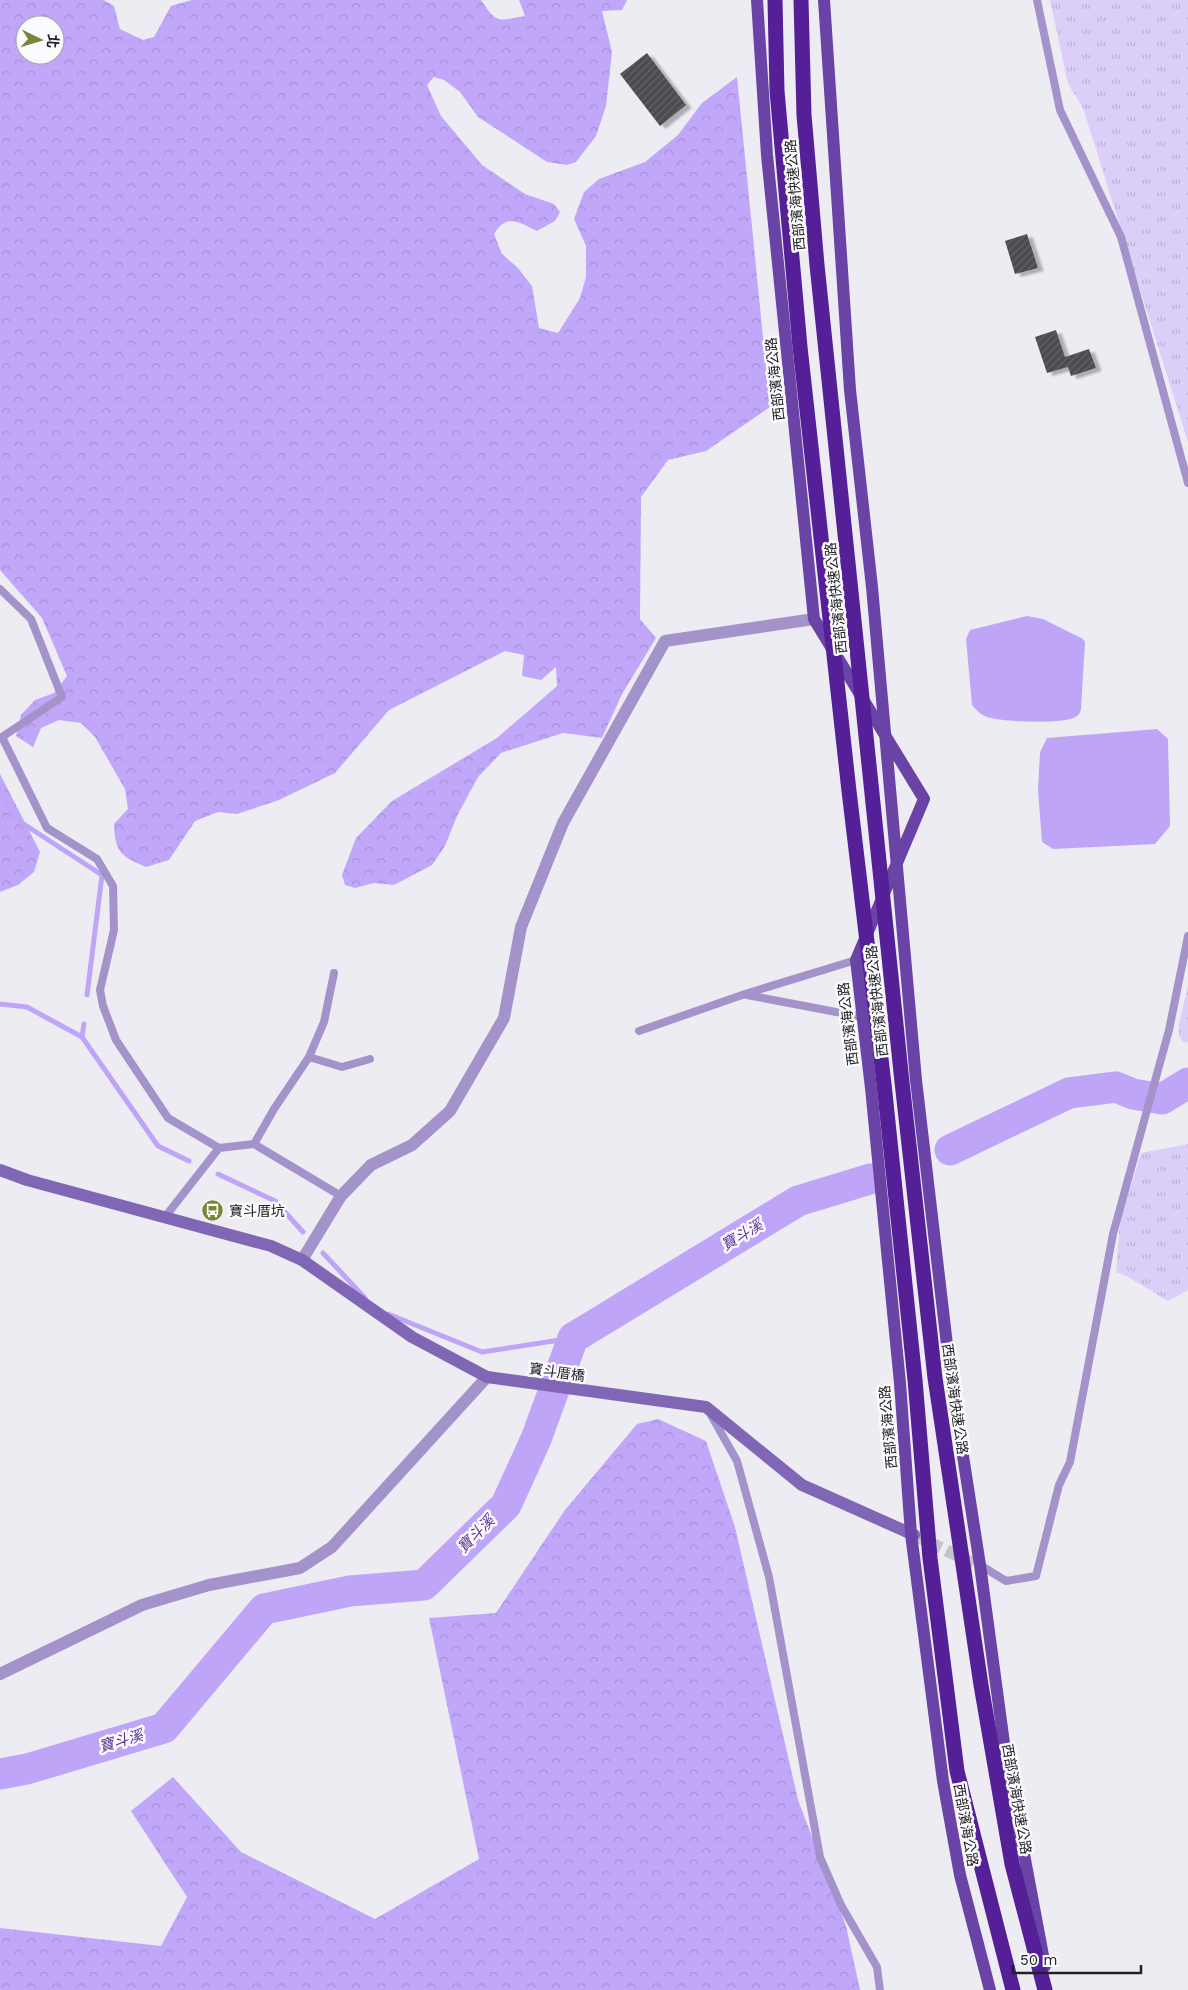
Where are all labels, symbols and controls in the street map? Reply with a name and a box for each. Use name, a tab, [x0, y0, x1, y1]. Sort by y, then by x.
north arrow	[15, 15, 65, 65]
text: 北	[44, 33, 62, 49]
street label: 西部濱海快速公路	[782, 139, 808, 251]
street label: 西部濱海公路	[763, 336, 787, 422]
street label: 西部濱海快速公路	[822, 541, 850, 655]
street label: 西部濱海快速公路	[863, 944, 891, 1058]
street label: 西部濱海公路	[835, 981, 861, 1067]
bus stop icon: 寶斗厝坑	[201, 1199, 225, 1223]
place label: 寶斗厝坑	[229, 1203, 285, 1219]
water label: 寶斗溪	[718, 1215, 768, 1254]
street label: 西部濱海快速公路	[939, 1342, 971, 1456]
street label: 寶斗厝橋	[528, 1360, 586, 1384]
street label: 西部濱海公路	[876, 1384, 900, 1470]
water label: 寶斗溪	[454, 1510, 500, 1556]
water label: 寶斗溪	[97, 1726, 147, 1756]
street label: 西部濱海快速公路	[999, 1742, 1035, 1856]
street label: 西部濱海公路	[951, 1782, 981, 1868]
scale bar	[1013, 1942, 1140, 1974]
text: 50 m	[1020, 1951, 1057, 1969]

